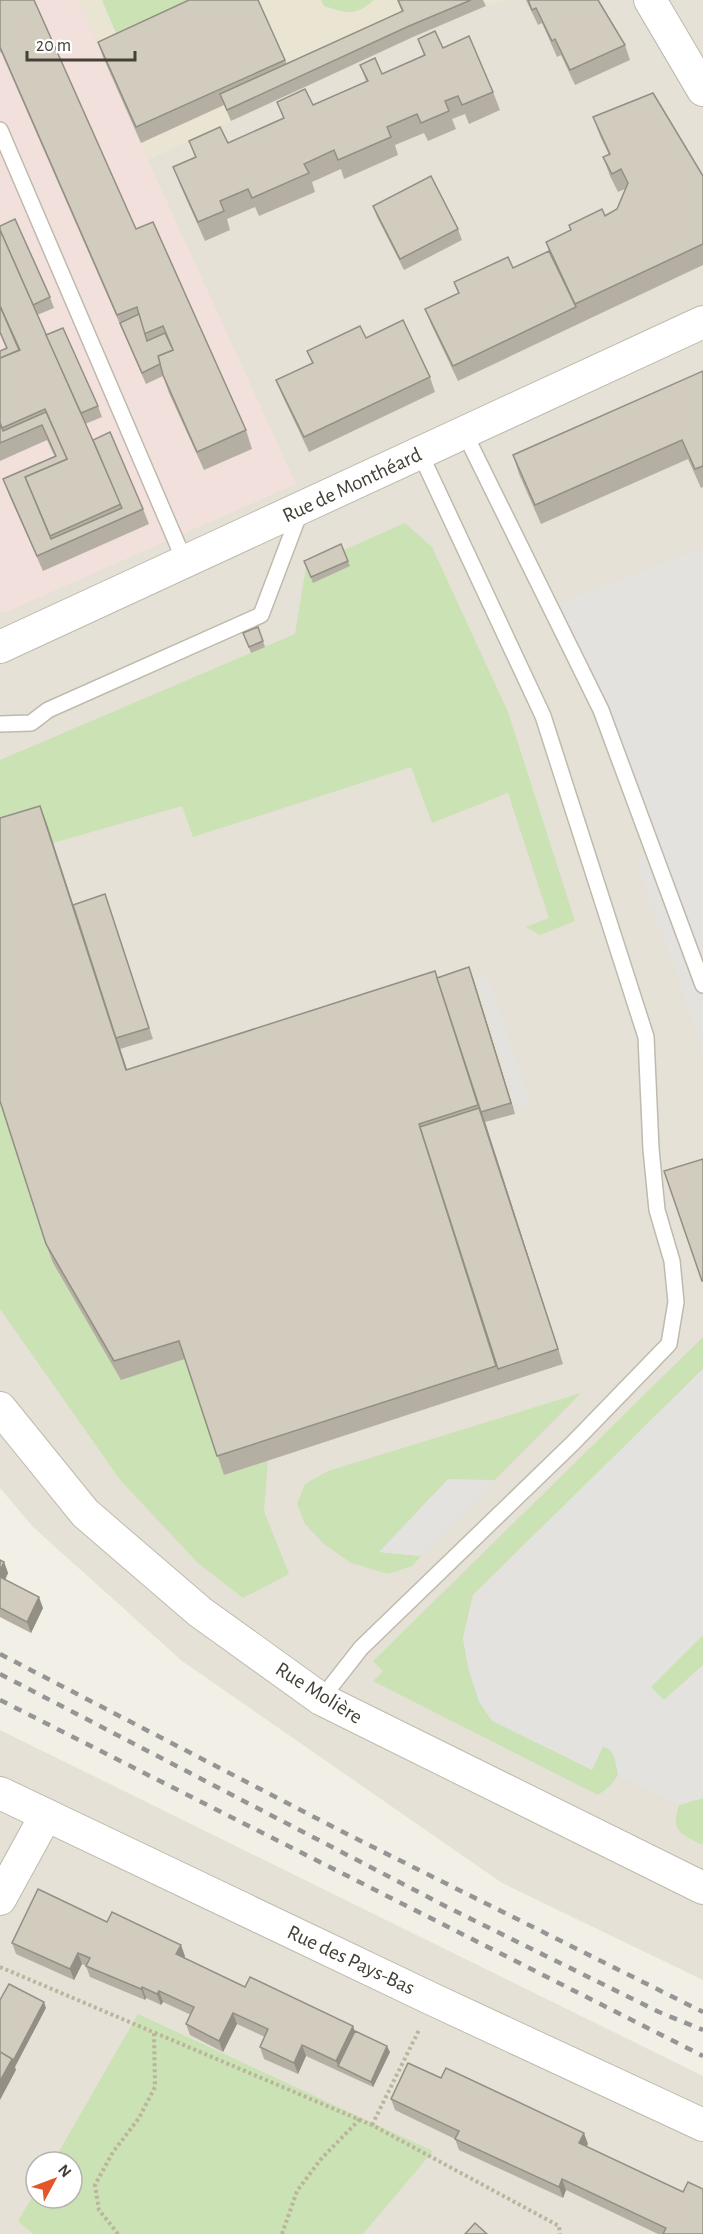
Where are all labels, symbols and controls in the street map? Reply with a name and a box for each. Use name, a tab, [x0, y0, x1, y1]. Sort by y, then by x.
scale bar	[27, 24, 135, 62]
text: 20 m	[36, 37, 71, 55]
street label: Rue de Monthéard	[279, 444, 425, 526]
street label: Rue Molière	[272, 1658, 366, 1728]
street label: Rue des Pays-Bas	[284, 1921, 418, 1999]
north arrow	[24, 2150, 84, 2210]
text: N	[55, 2161, 74, 2180]

